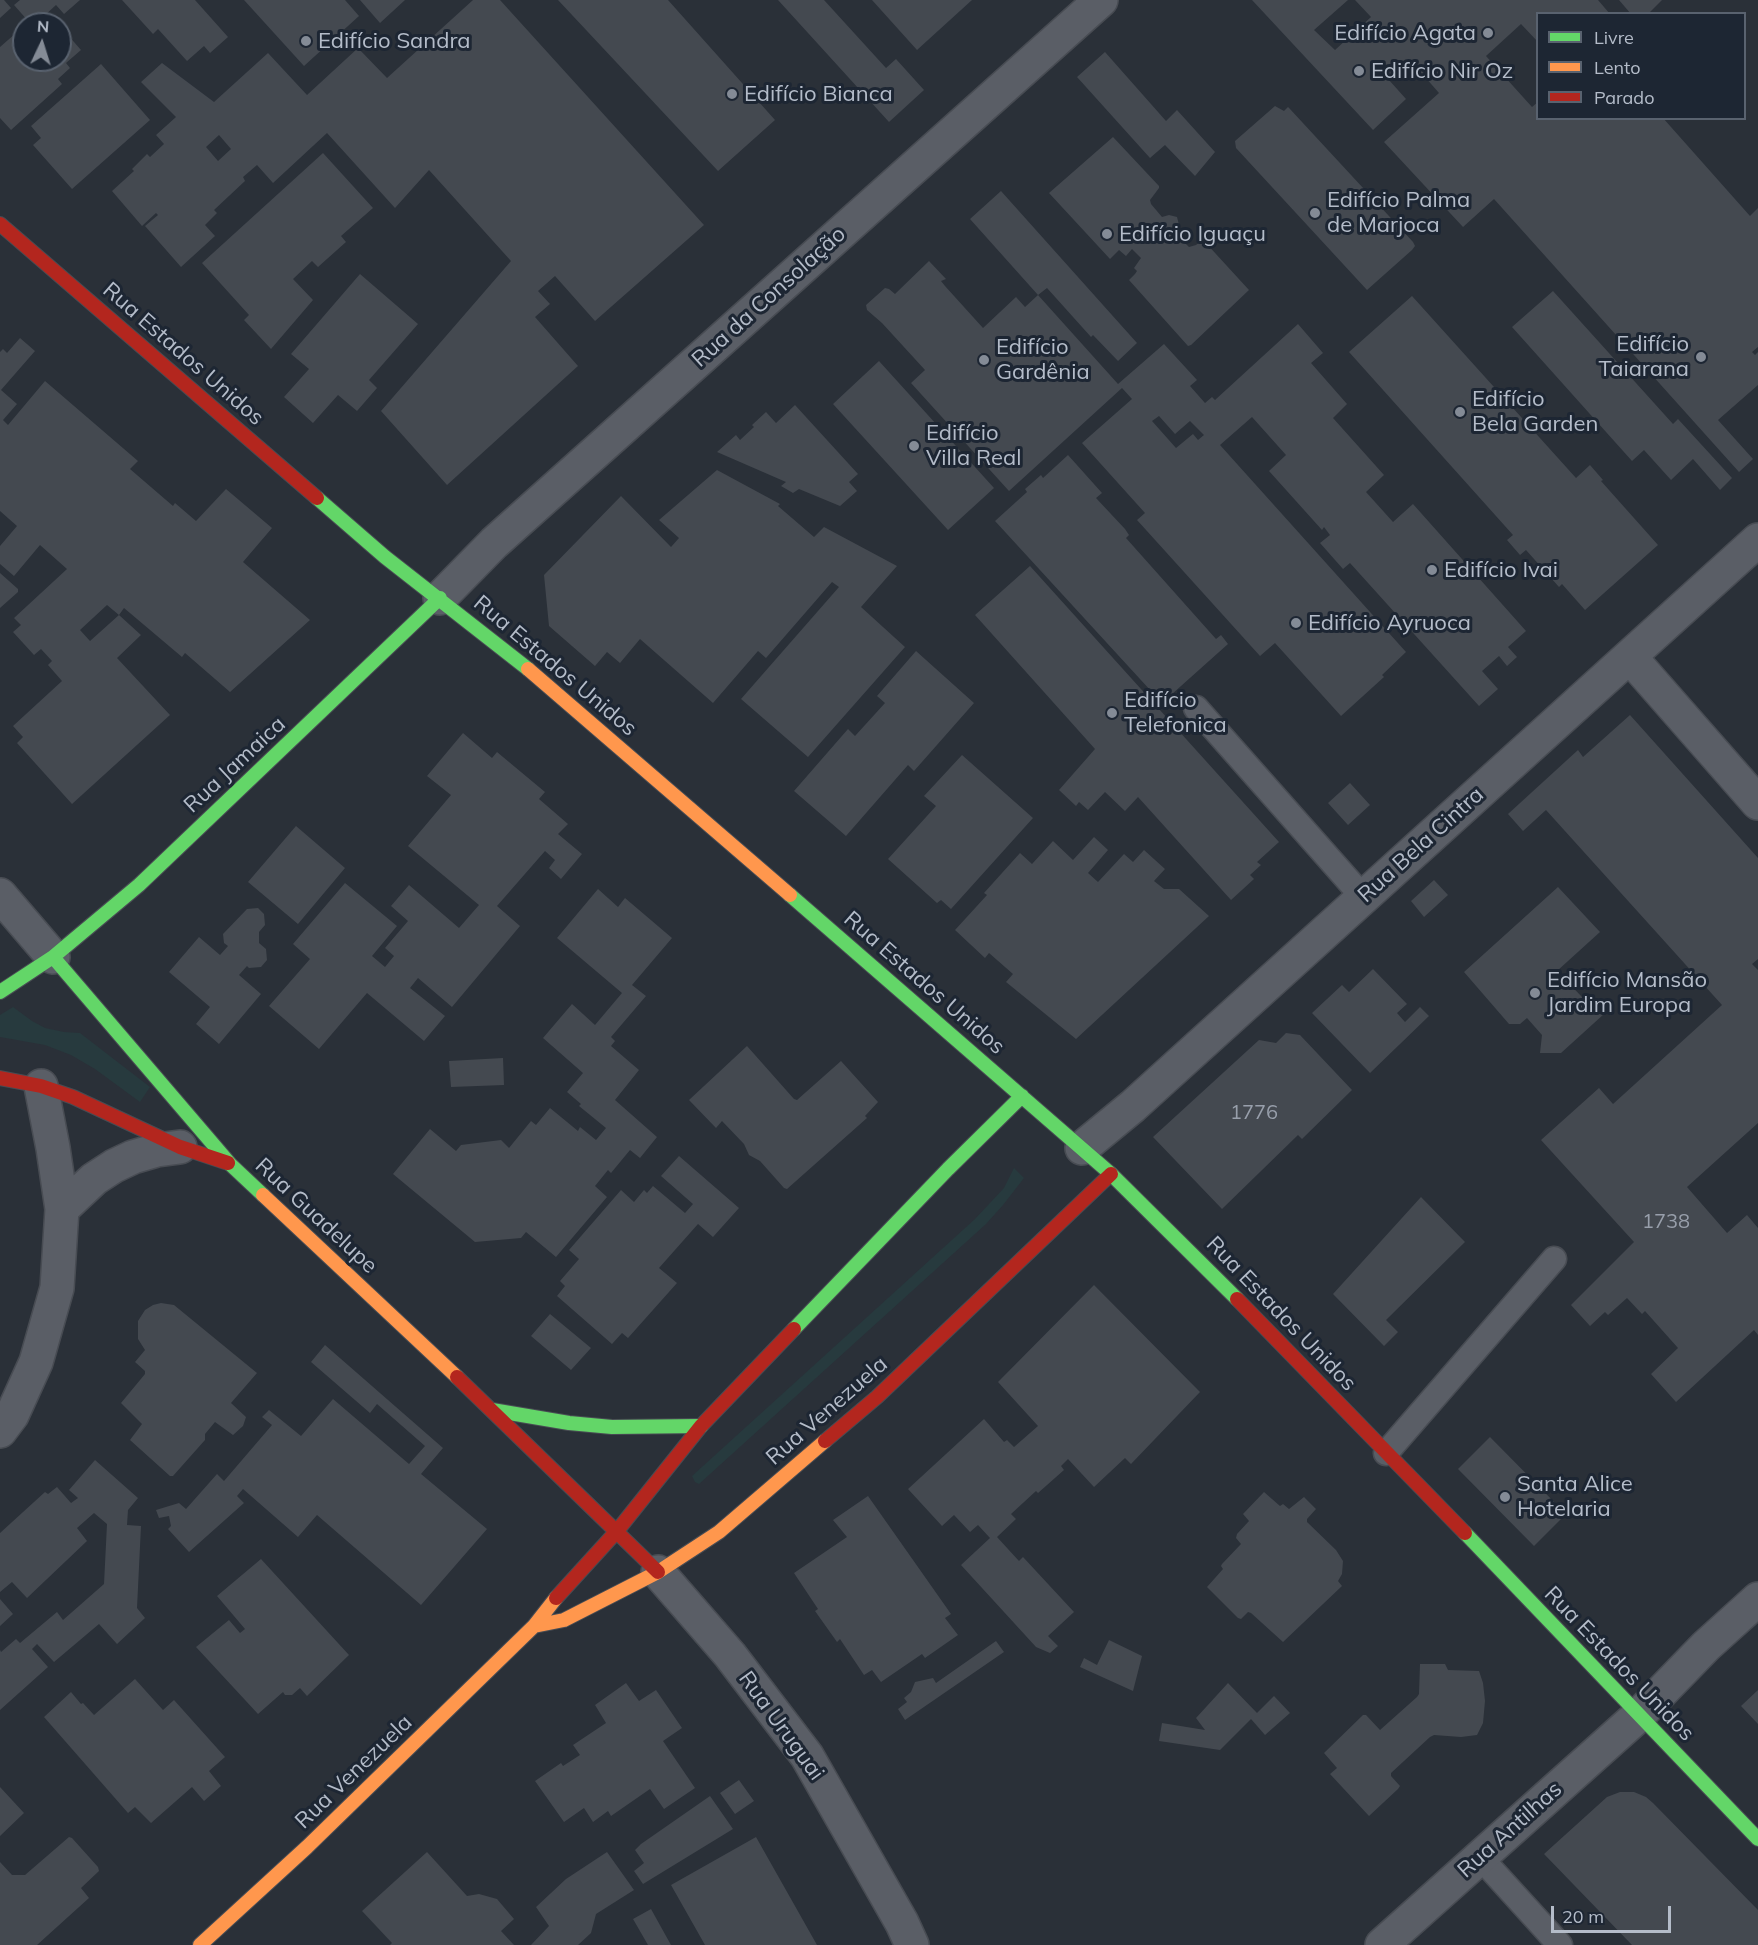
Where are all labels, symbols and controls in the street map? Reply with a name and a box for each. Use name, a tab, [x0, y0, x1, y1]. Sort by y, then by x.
north arrow	[12, 12, 72, 72]
legend	[1536, 12, 1746, 120]
text: N	[36, 16, 50, 36]
place label: Edifício Agata	[1334, 20, 1476, 46]
marker: Edifício Agata	[1481, 26, 1495, 40]
text: Livre	[1594, 26, 1634, 49]
place label: Edifício Sandra	[318, 28, 470, 54]
marker: Edifício Sandra	[299, 34, 313, 48]
text: Lento	[1594, 56, 1641, 79]
place label: Edifício Nir Oz	[1371, 58, 1513, 84]
marker: Edifício Nir Oz	[1352, 64, 1366, 78]
place label: Edifício Bianca	[744, 81, 893, 107]
text: Parado	[1594, 86, 1654, 109]
marker: Edifício Bianca	[725, 87, 739, 101]
place label: Edifício Palma de Marjoca	[1327, 187, 1470, 238]
marker: Edifício Palma de Marjoca	[1308, 206, 1322, 220]
street label: Rua da Consolação	[687, 221, 851, 373]
place label: Edifício Iguaçu	[1119, 221, 1266, 247]
marker: Edifício Iguaçu	[1100, 227, 1114, 241]
street label: Rua Estados Unidos	[97, 277, 269, 431]
place label: Edifício Taiarana	[1599, 331, 1689, 382]
place label: Edifício Gardênia	[996, 334, 1090, 386]
marker: Edifício Taiarana	[1694, 350, 1708, 364]
marker: Edifício Gardênia	[977, 353, 991, 367]
place label: Edifício Bela Garden	[1472, 386, 1598, 438]
marker: Edifício Bela Garden	[1453, 405, 1467, 419]
place label: Edifício Villa Real	[926, 420, 1021, 472]
marker: Edifício Villa Real	[907, 439, 921, 453]
place label: Edifício Ivai	[1444, 557, 1558, 583]
marker: Edifício Ivai	[1425, 563, 1439, 577]
street label: Rua Estados Unidos	[468, 590, 642, 742]
place label: Edifício Ayruoca	[1308, 610, 1471, 636]
marker: Edifício Ayruoca	[1289, 616, 1303, 630]
place label: Edifício Telefonica	[1124, 687, 1227, 738]
marker: Edifício Telefonica	[1105, 706, 1119, 720]
street label: Rua Jamaica	[179, 711, 291, 819]
street label: Rua Bela Cintra	[1353, 782, 1489, 908]
street label: Rua Estados Unidos	[838, 906, 1010, 1060]
place label: Edifício Mansão Jardim Europa	[1547, 967, 1707, 1018]
marker: Edifício Mansão Jardim Europa	[1528, 986, 1542, 1000]
house number: 1776	[1230, 1101, 1278, 1125]
street label: Rua Guadelupe	[250, 1153, 382, 1279]
house number: 1738	[1642, 1210, 1690, 1234]
street label: Rua Estados Unidos	[1200, 1231, 1362, 1397]
street label: Rua Venezuela	[761, 1351, 893, 1471]
place label: Santa Alice Hotelaria	[1517, 1471, 1633, 1522]
marker: Santa Alice Hotelaria	[1498, 1490, 1512, 1504]
street label: Rua Estados Unidos	[1538, 1581, 1700, 1747]
street label: Rua Uruguai	[733, 1666, 829, 1786]
street label: Rua Venezuela	[290, 1710, 418, 1834]
street label: Rua Antilhas	[1452, 1776, 1568, 1884]
scale bar	[1554, 1894, 1674, 1932]
text: 20 m	[1562, 1905, 1604, 1928]

